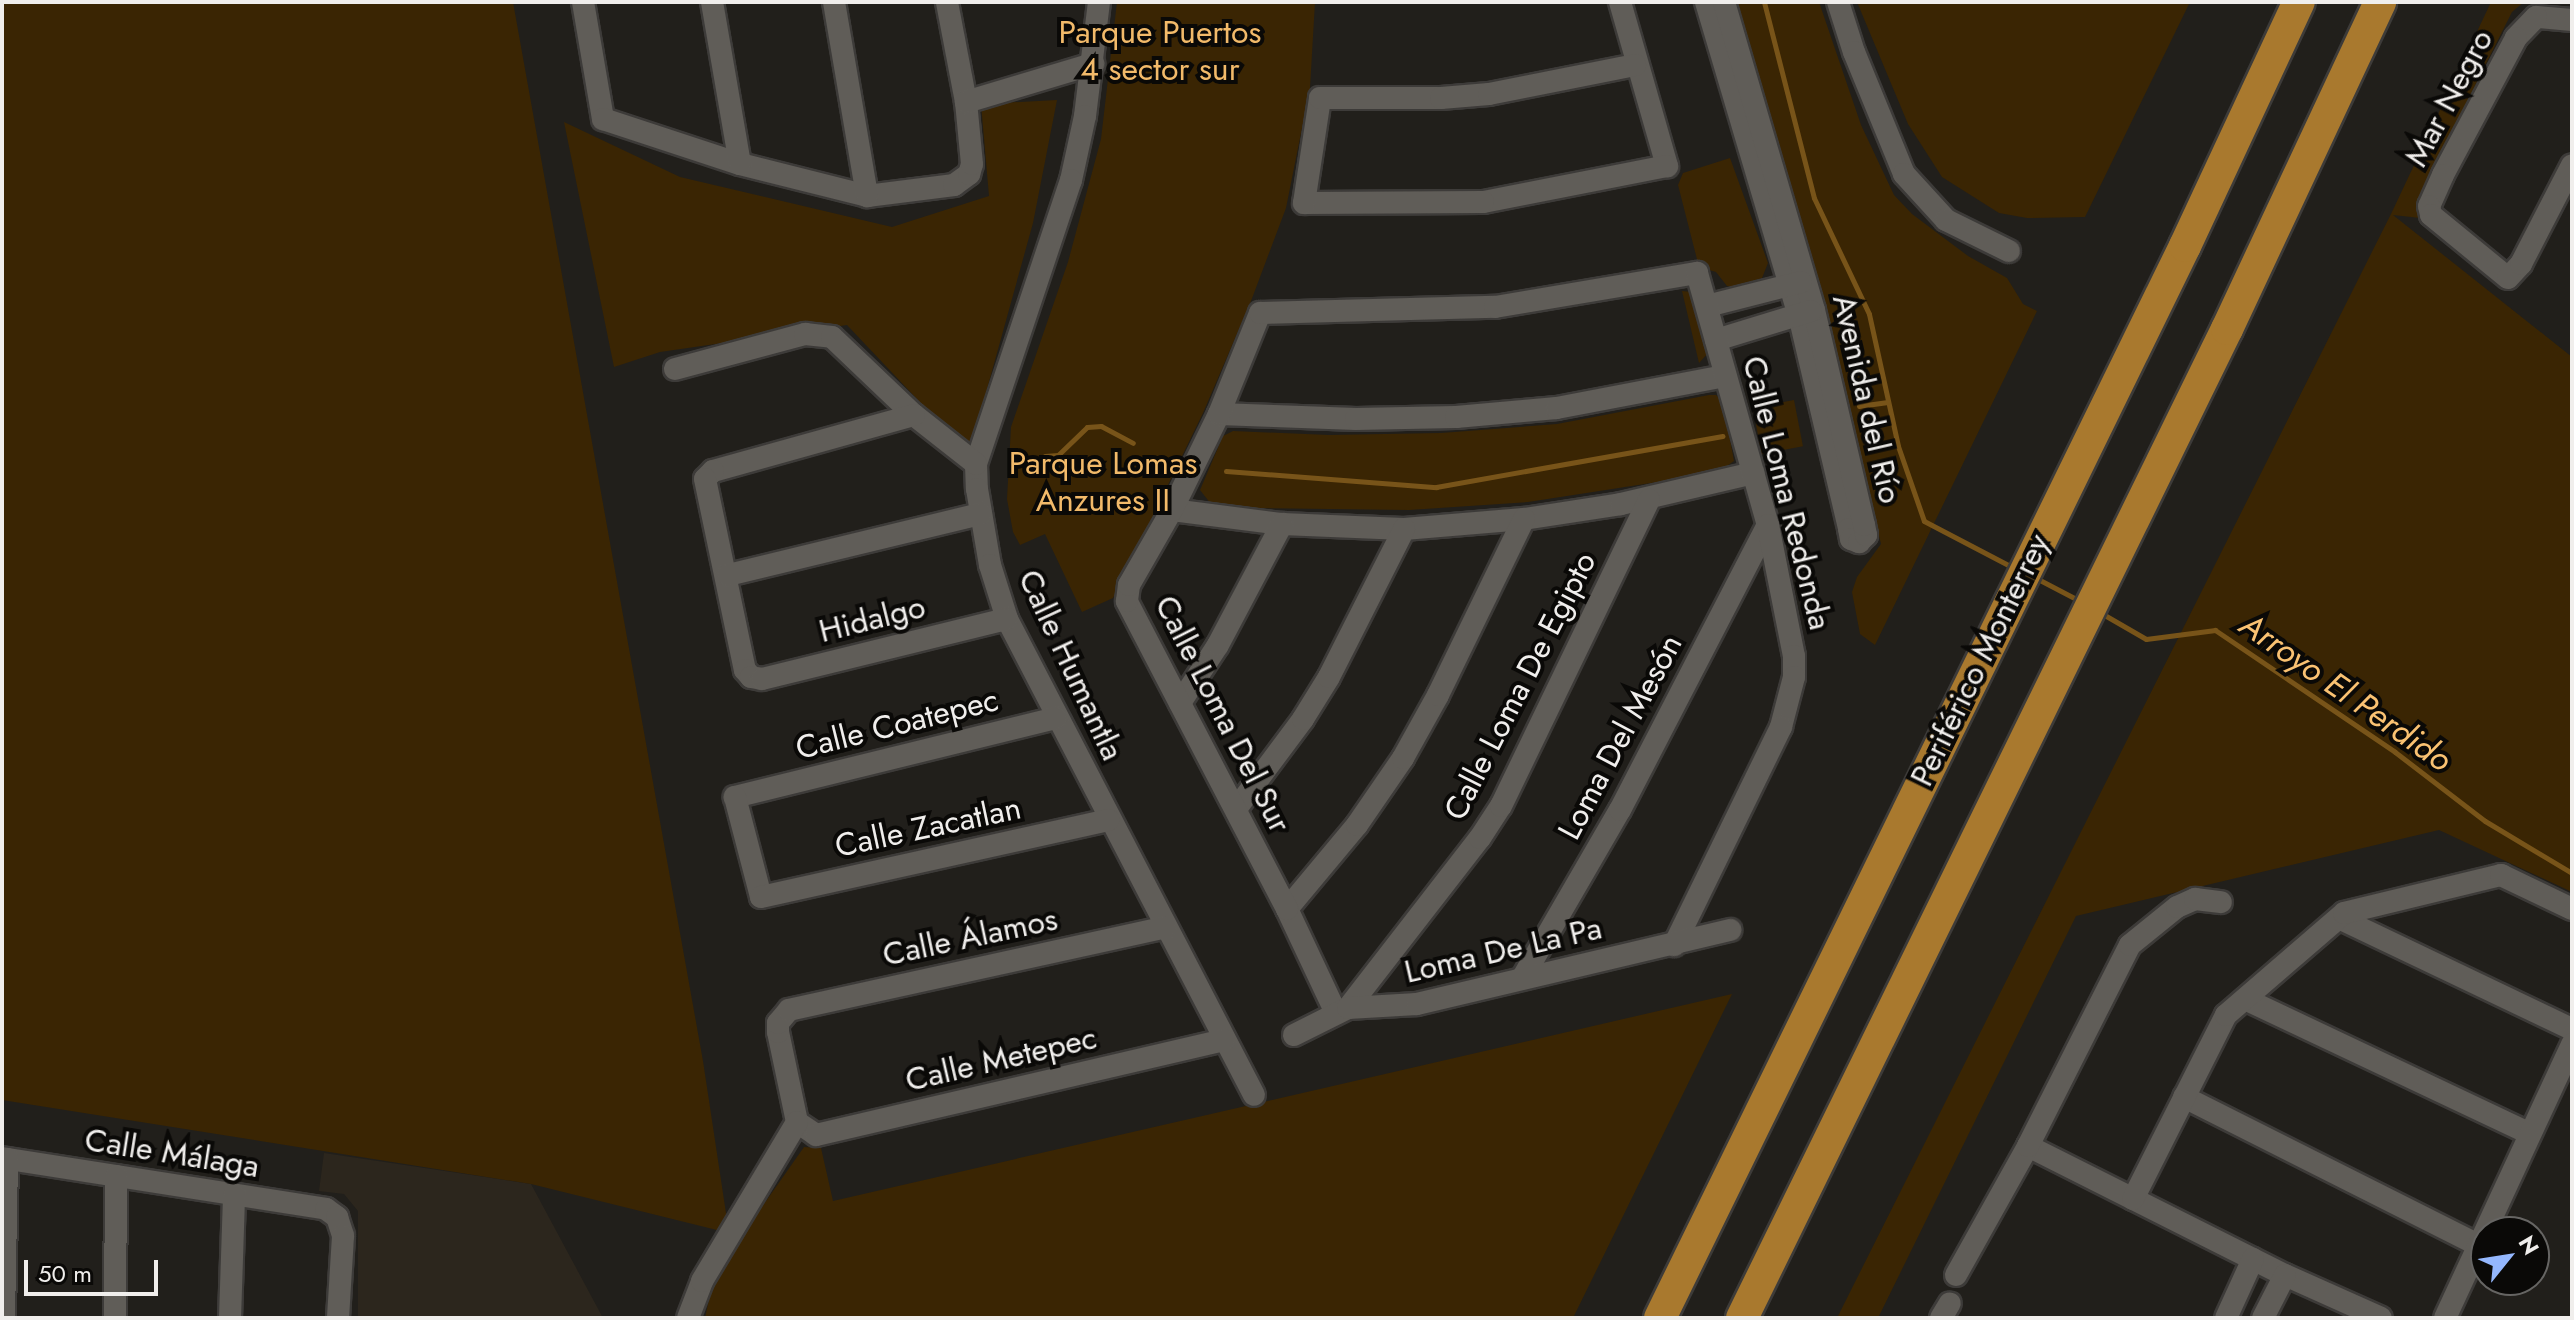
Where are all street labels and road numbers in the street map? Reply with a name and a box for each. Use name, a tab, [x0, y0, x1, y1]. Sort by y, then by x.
street label: Mar Negro	[2397, 23, 2501, 173]
street label: Avenida del Río	[1824, 291, 1910, 507]
street label: Calle Loma Redonda	[1734, 352, 1840, 634]
street label: Periférico Monterrey	[1902, 528, 2058, 792]
street label: Calle Loma De Egipto	[1436, 546, 1604, 826]
street label: Calle Humantla	[1010, 564, 1132, 766]
street label: Hidalgo	[815, 587, 929, 651]
street label: Calle Loma Del Sur	[1147, 589, 1299, 839]
street label: Loma Del Mesón	[1550, 628, 1690, 846]
street label: Calle Coatepec	[792, 680, 1002, 768]
street label: Calle Zacatlan	[832, 789, 1024, 865]
street label: Calle Álamos	[879, 900, 1061, 974]
street label: Loma De La Pa	[1401, 909, 1605, 991]
street label: Calle Metepec	[902, 1018, 1100, 1100]
street label: Calle Málaga	[82, 1120, 262, 1186]

